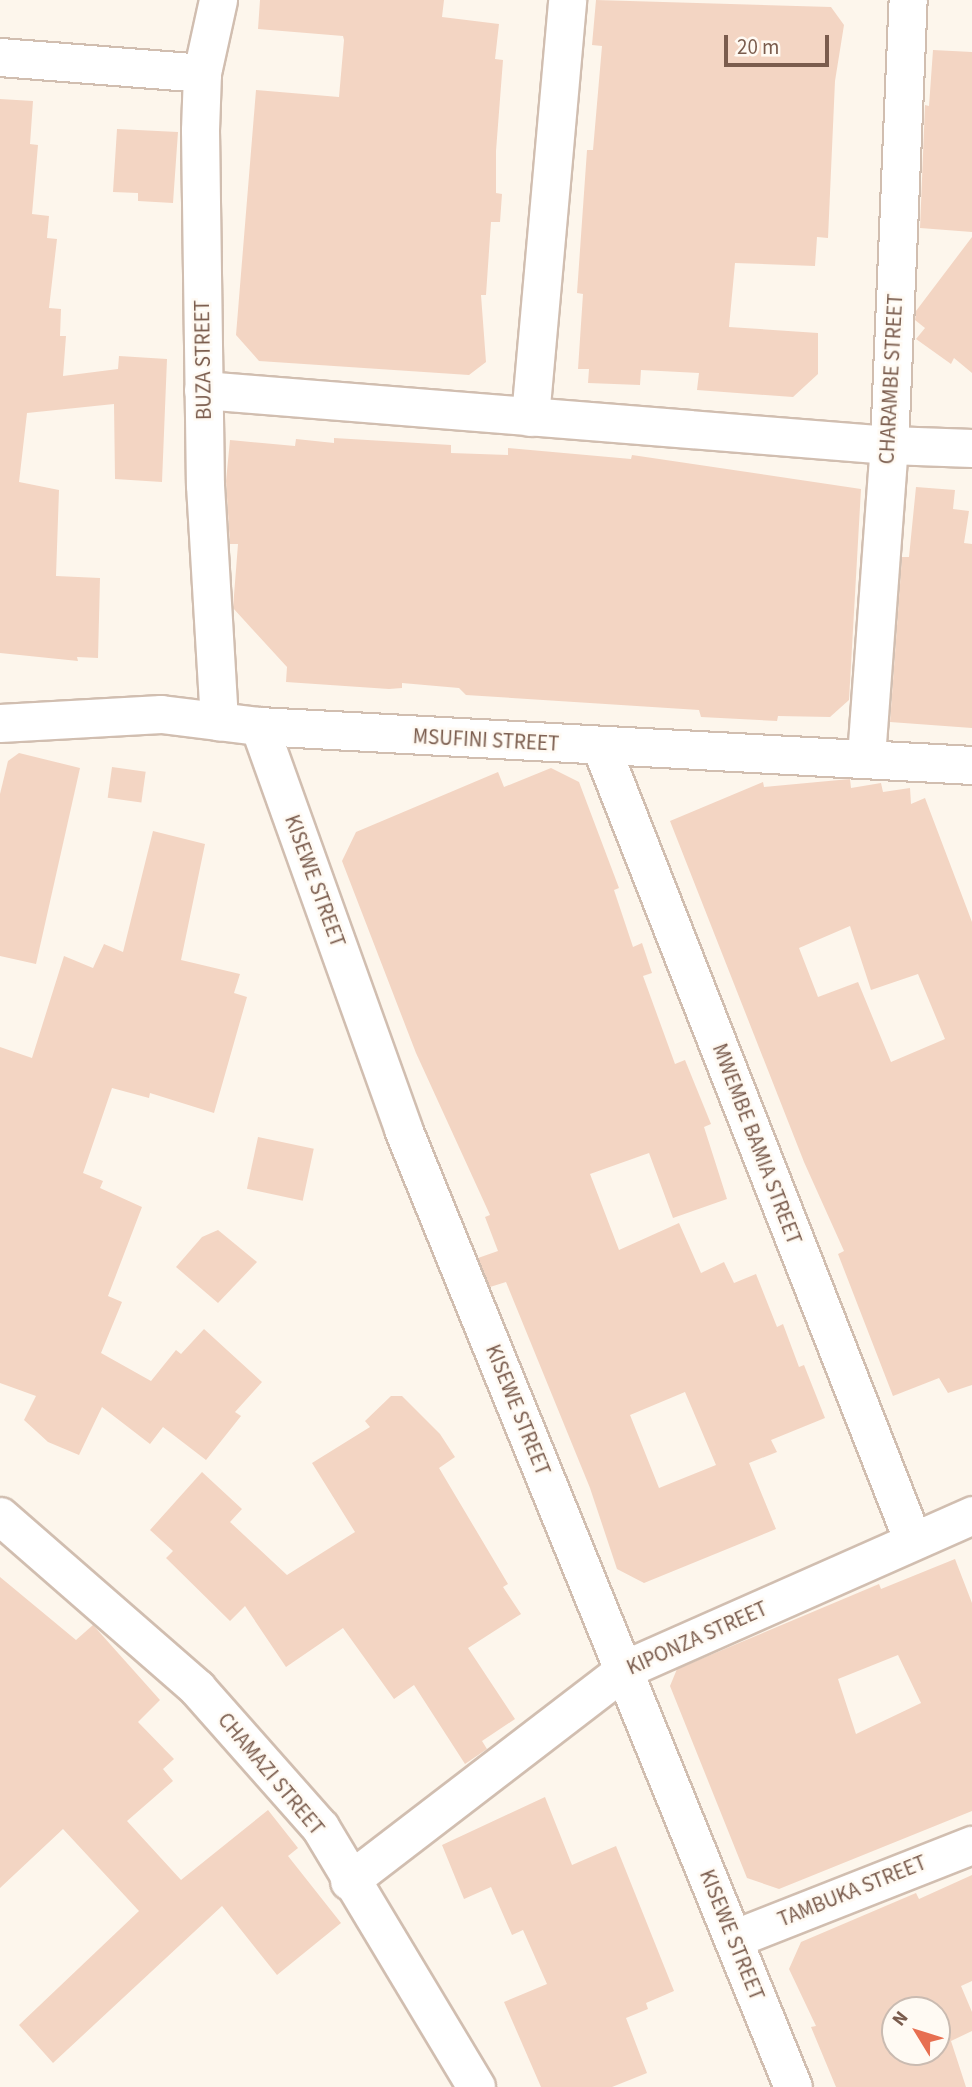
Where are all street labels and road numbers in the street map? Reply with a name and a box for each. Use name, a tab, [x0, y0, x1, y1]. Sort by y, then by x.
street label: CHARAMBE STREET	[874, 293, 908, 465]
street label: BUZA STREET	[189, 300, 217, 420]
street label: MSUFINI STREET	[412, 724, 560, 756]
street label: KISEWE STREET	[279, 811, 351, 951]
street label: MWEMBE BAMIA STREET	[707, 1040, 807, 1248]
street label: KISEWE STREET	[480, 1341, 556, 1479]
street label: KIPONZA STREET	[623, 1596, 771, 1680]
street label: CHAMAZI STREET	[212, 1708, 330, 1840]
street label: TAMBUKA STREET	[774, 1850, 930, 1932]
street label: KISEWE STREET	[694, 1866, 770, 2004]

